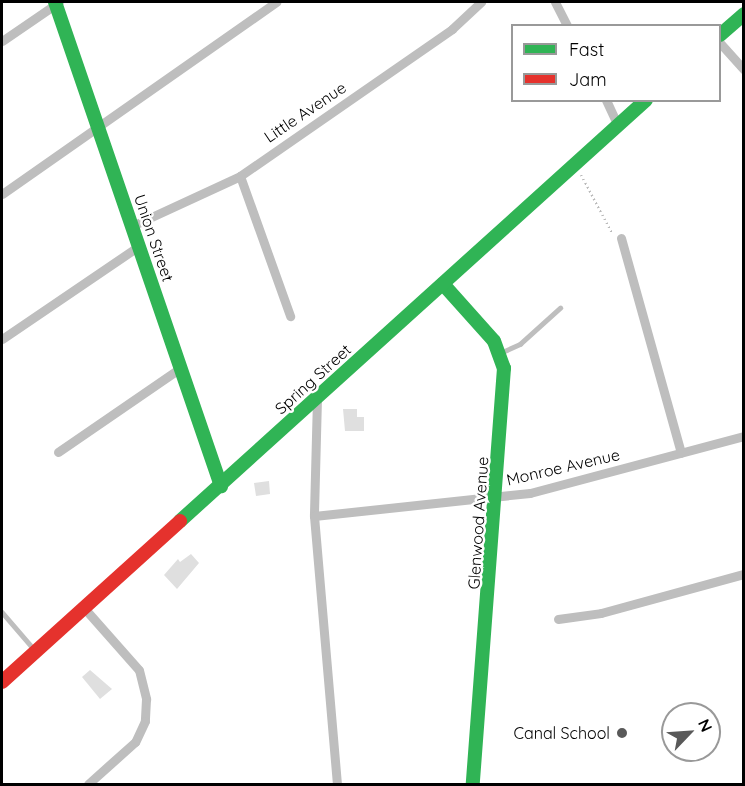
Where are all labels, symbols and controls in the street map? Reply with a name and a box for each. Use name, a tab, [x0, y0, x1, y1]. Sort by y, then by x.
legend	[511, 24, 721, 102]
text: Fast	[569, 38, 604, 61]
text: Jam	[569, 68, 607, 91]
street label: Little Avenue	[260, 78, 350, 146]
street label: Union Street	[130, 192, 178, 284]
street label: Spring Street	[271, 340, 355, 418]
street label: Monroe Avenue	[504, 445, 622, 489]
street label: Glenwood Avenue	[464, 456, 492, 590]
north arrow	[661, 702, 721, 762]
text: N	[694, 716, 717, 735]
place label: Canal School	[513, 723, 610, 743]
marker: Canal School	[615, 726, 629, 740]

